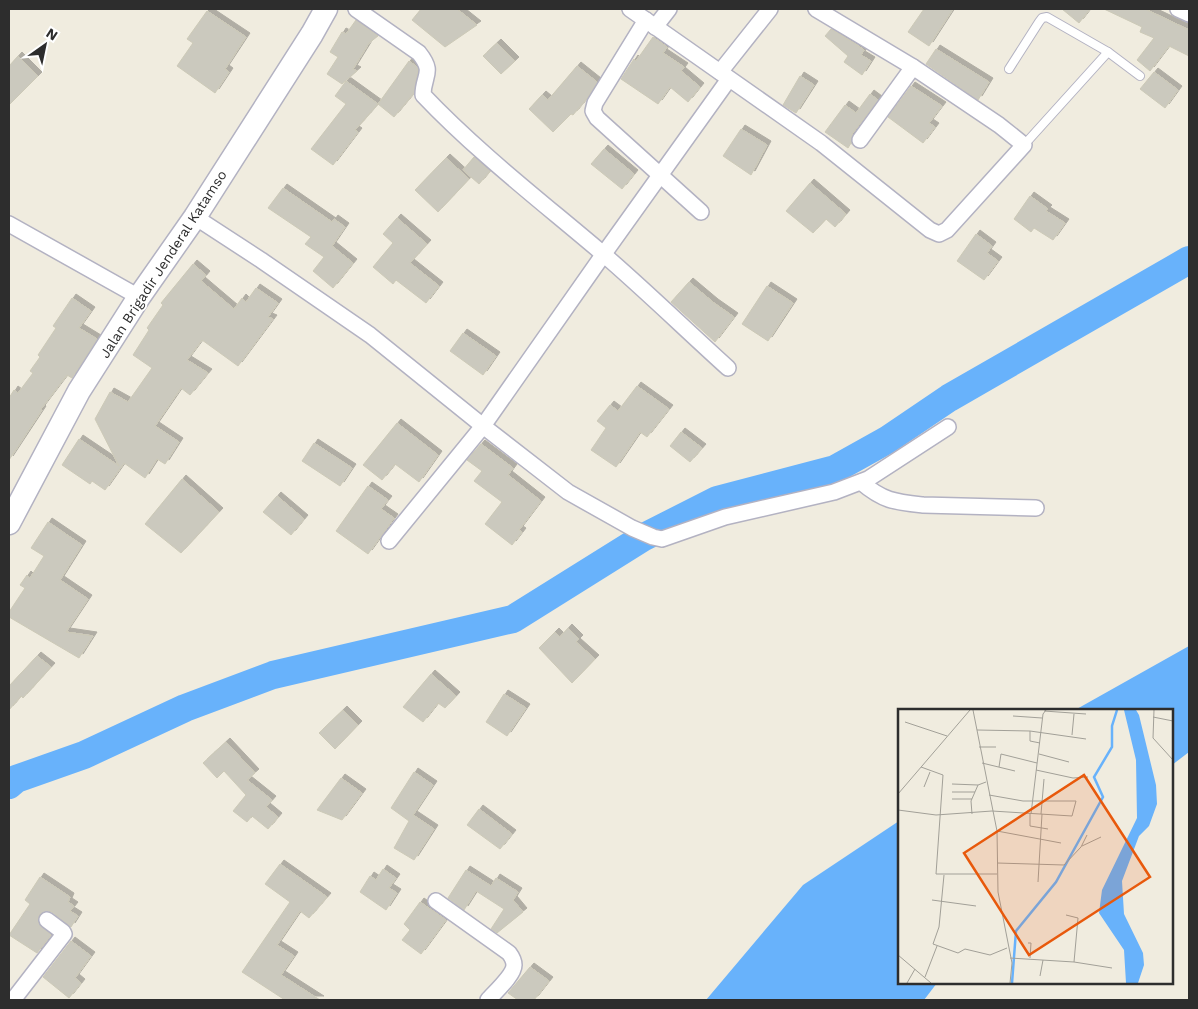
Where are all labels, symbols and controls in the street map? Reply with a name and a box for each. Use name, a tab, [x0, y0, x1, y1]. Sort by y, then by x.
north arrow	[20, 20, 70, 70]
text: N	[43, 25, 61, 44]
street label: Jalan Brigadir Jenderal Katamso	[96, 167, 230, 361]
inset map	[898, 709, 1173, 984]

